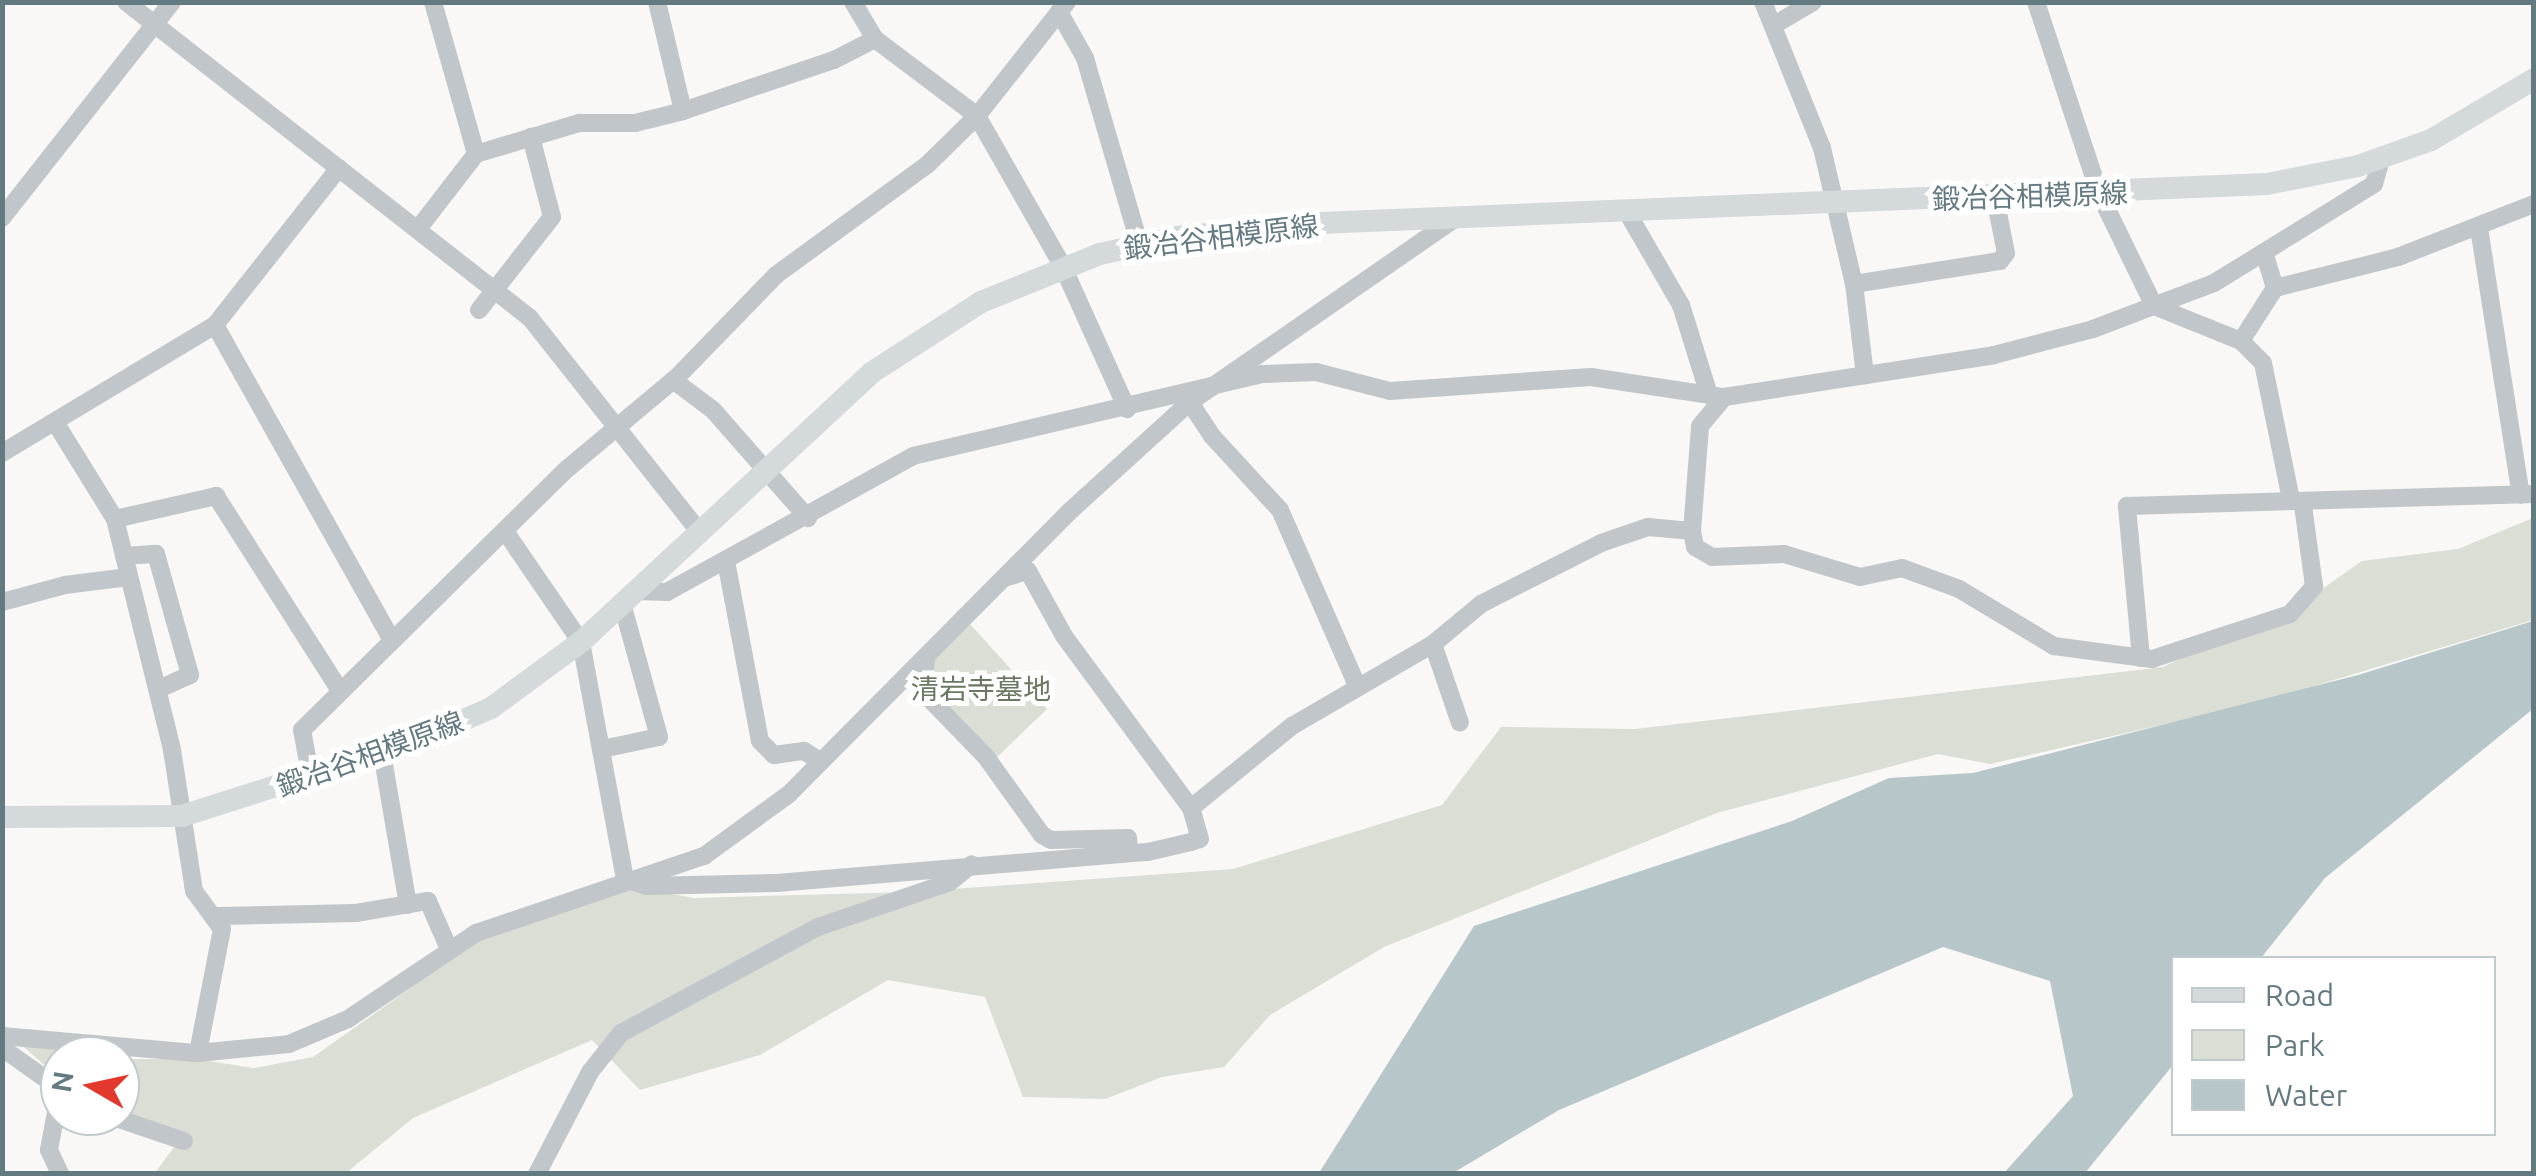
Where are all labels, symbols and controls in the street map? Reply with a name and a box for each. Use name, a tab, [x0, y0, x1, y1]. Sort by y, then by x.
street label: 鍛冶谷相模原線	[1931, 176, 2129, 216]
street label: 鍛冶谷相模原線	[1122, 208, 1320, 266]
park label: 清岩寺墓地	[911, 672, 1051, 706]
street label: 鍛冶谷相模原線	[272, 705, 468, 803]
legend	[2171, 956, 2496, 1136]
text: Road	[2265, 978, 2334, 1012]
text: Park	[2265, 1028, 2325, 1062]
north arrow	[40, 1036, 140, 1136]
text: N	[45, 1069, 79, 1094]
text: Water	[2265, 1078, 2347, 1112]

